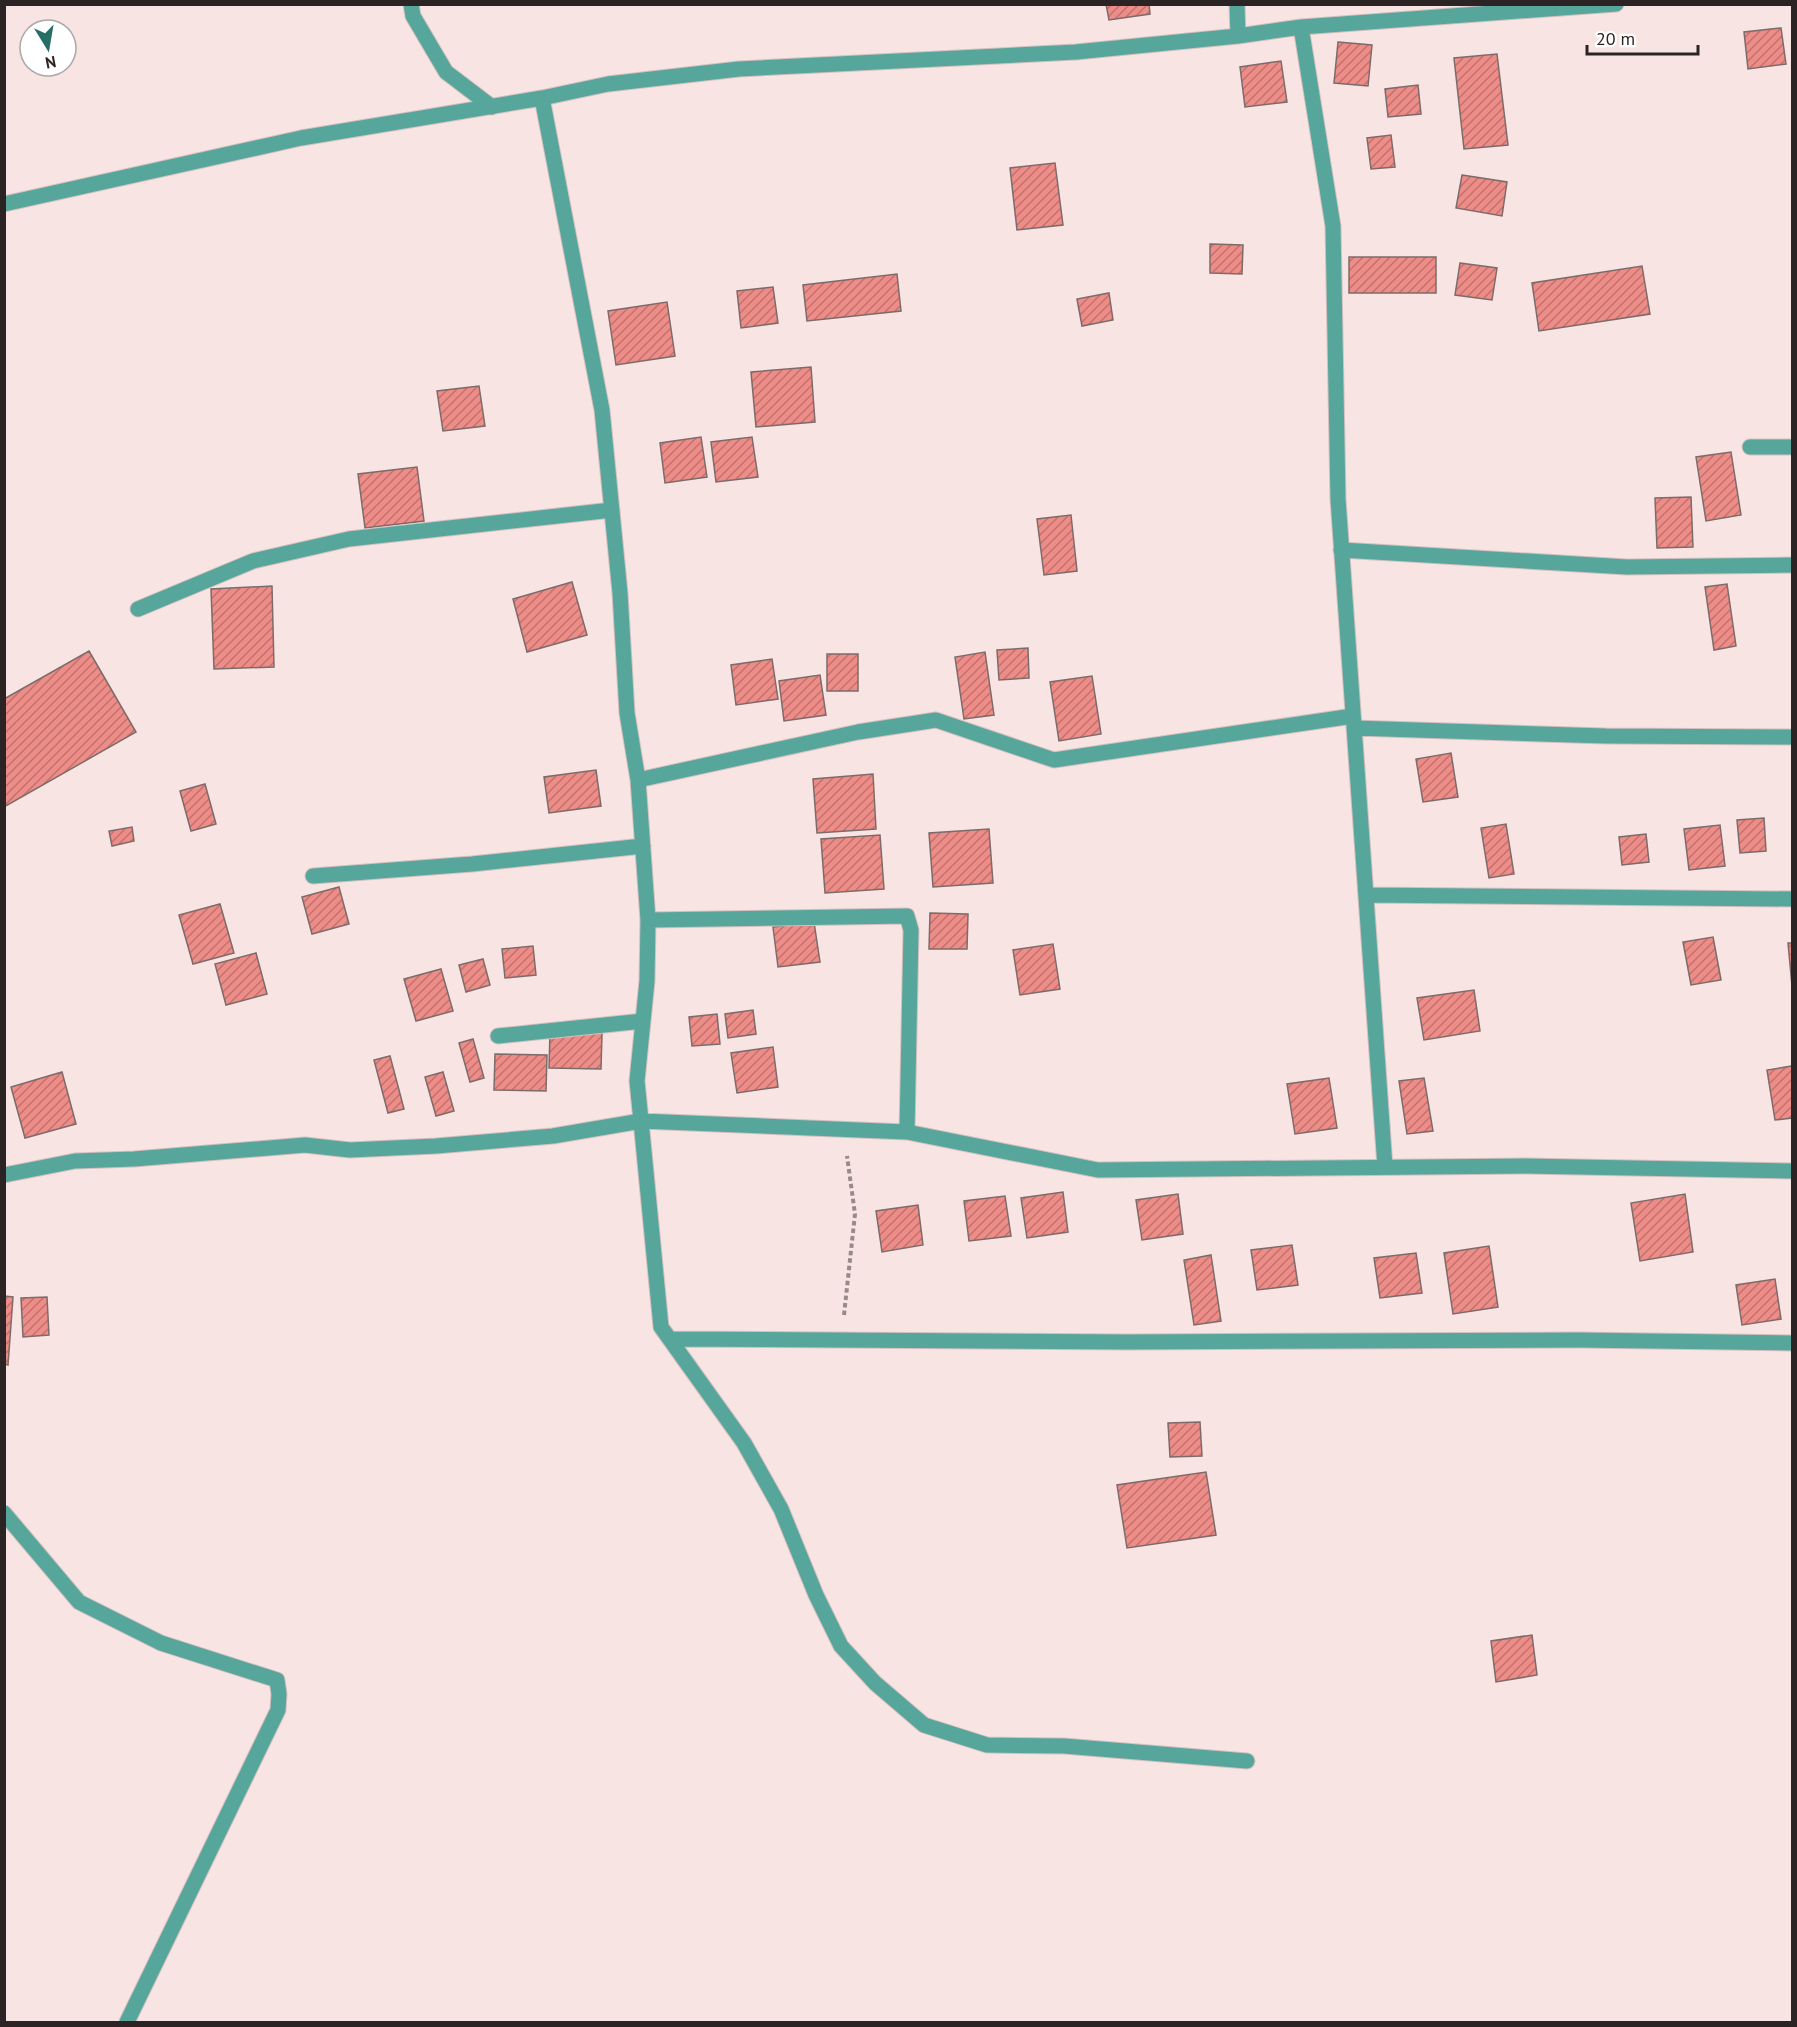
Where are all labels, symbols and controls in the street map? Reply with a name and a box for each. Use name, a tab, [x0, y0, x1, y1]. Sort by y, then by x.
north arrow	[18, 18, 78, 78]
scale bar	[1587, 18, 1698, 56]
text: 20 m	[1596, 27, 1635, 50]
text: N	[44, 52, 58, 74]

